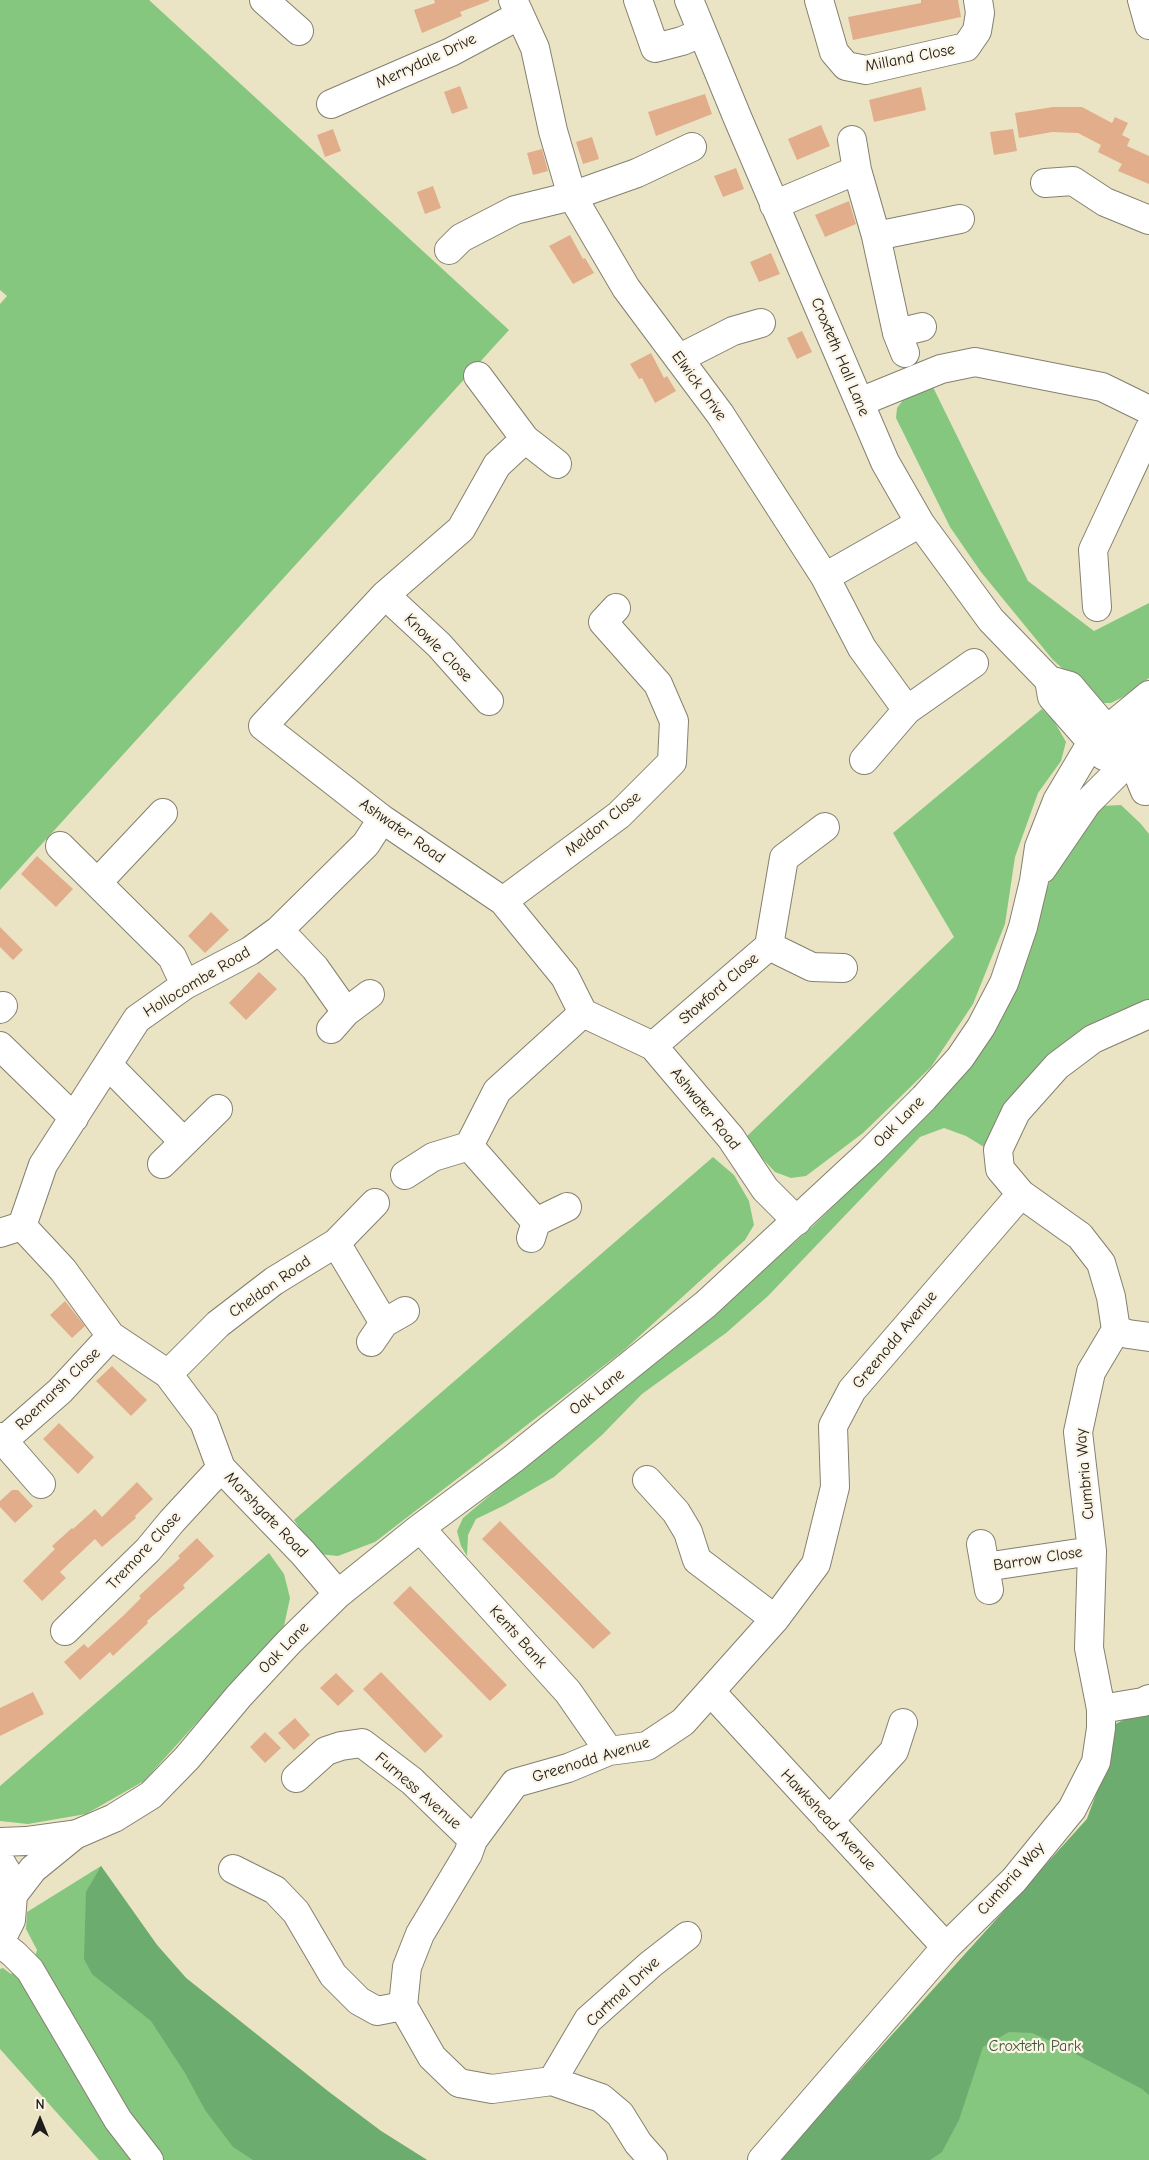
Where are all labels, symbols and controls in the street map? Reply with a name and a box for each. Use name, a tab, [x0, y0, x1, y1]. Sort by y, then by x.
street label: Merrydale Drive	[373, 29, 479, 93]
street label: Milland Close	[863, 40, 957, 76]
street label: Croxteth Hall Lane	[806, 295, 874, 419]
street label: Elwick Drive	[667, 347, 731, 425]
street label: Knowle Close	[400, 610, 476, 686]
street label: Meldon Close	[561, 787, 645, 861]
street label: Ashwater Road	[355, 794, 449, 868]
street label: Hollocombe Road	[140, 943, 254, 1021]
street label: Stowford Close	[675, 949, 763, 1029]
street label: Ashwater Road	[666, 1064, 744, 1154]
street label: Oak Lane	[869, 1092, 929, 1152]
street label: Cheldon Road	[225, 1252, 315, 1322]
street label: Greenodd Avenue	[848, 1287, 942, 1393]
street label: Roemarsh Close	[12, 1344, 104, 1434]
street label: Oak Lane	[566, 1365, 628, 1419]
street label: Cumbria Way	[1071, 1428, 1099, 1520]
street label: Marshgate Road	[220, 1468, 312, 1562]
street label: Tremore Close	[103, 1508, 185, 1594]
street label: Barrow Close	[992, 1542, 1084, 1576]
street label: Kents Bank	[485, 1602, 551, 1672]
street label: Oak Lane	[255, 1618, 313, 1678]
street label: Greenodd Avenue	[530, 1733, 652, 1787]
street label: Furness Avenue	[371, 1748, 465, 1834]
street label: Hawkshead Avenue	[776, 1765, 880, 1875]
street label: Cumbria Way	[973, 1839, 1049, 1919]
street label: Cartmel Drive	[582, 1953, 664, 2031]
park label: Croxteth Park	[989, 2036, 1081, 2056]
north arrow	[15, 2095, 65, 2145]
text: N	[35, 2096, 45, 2113]

